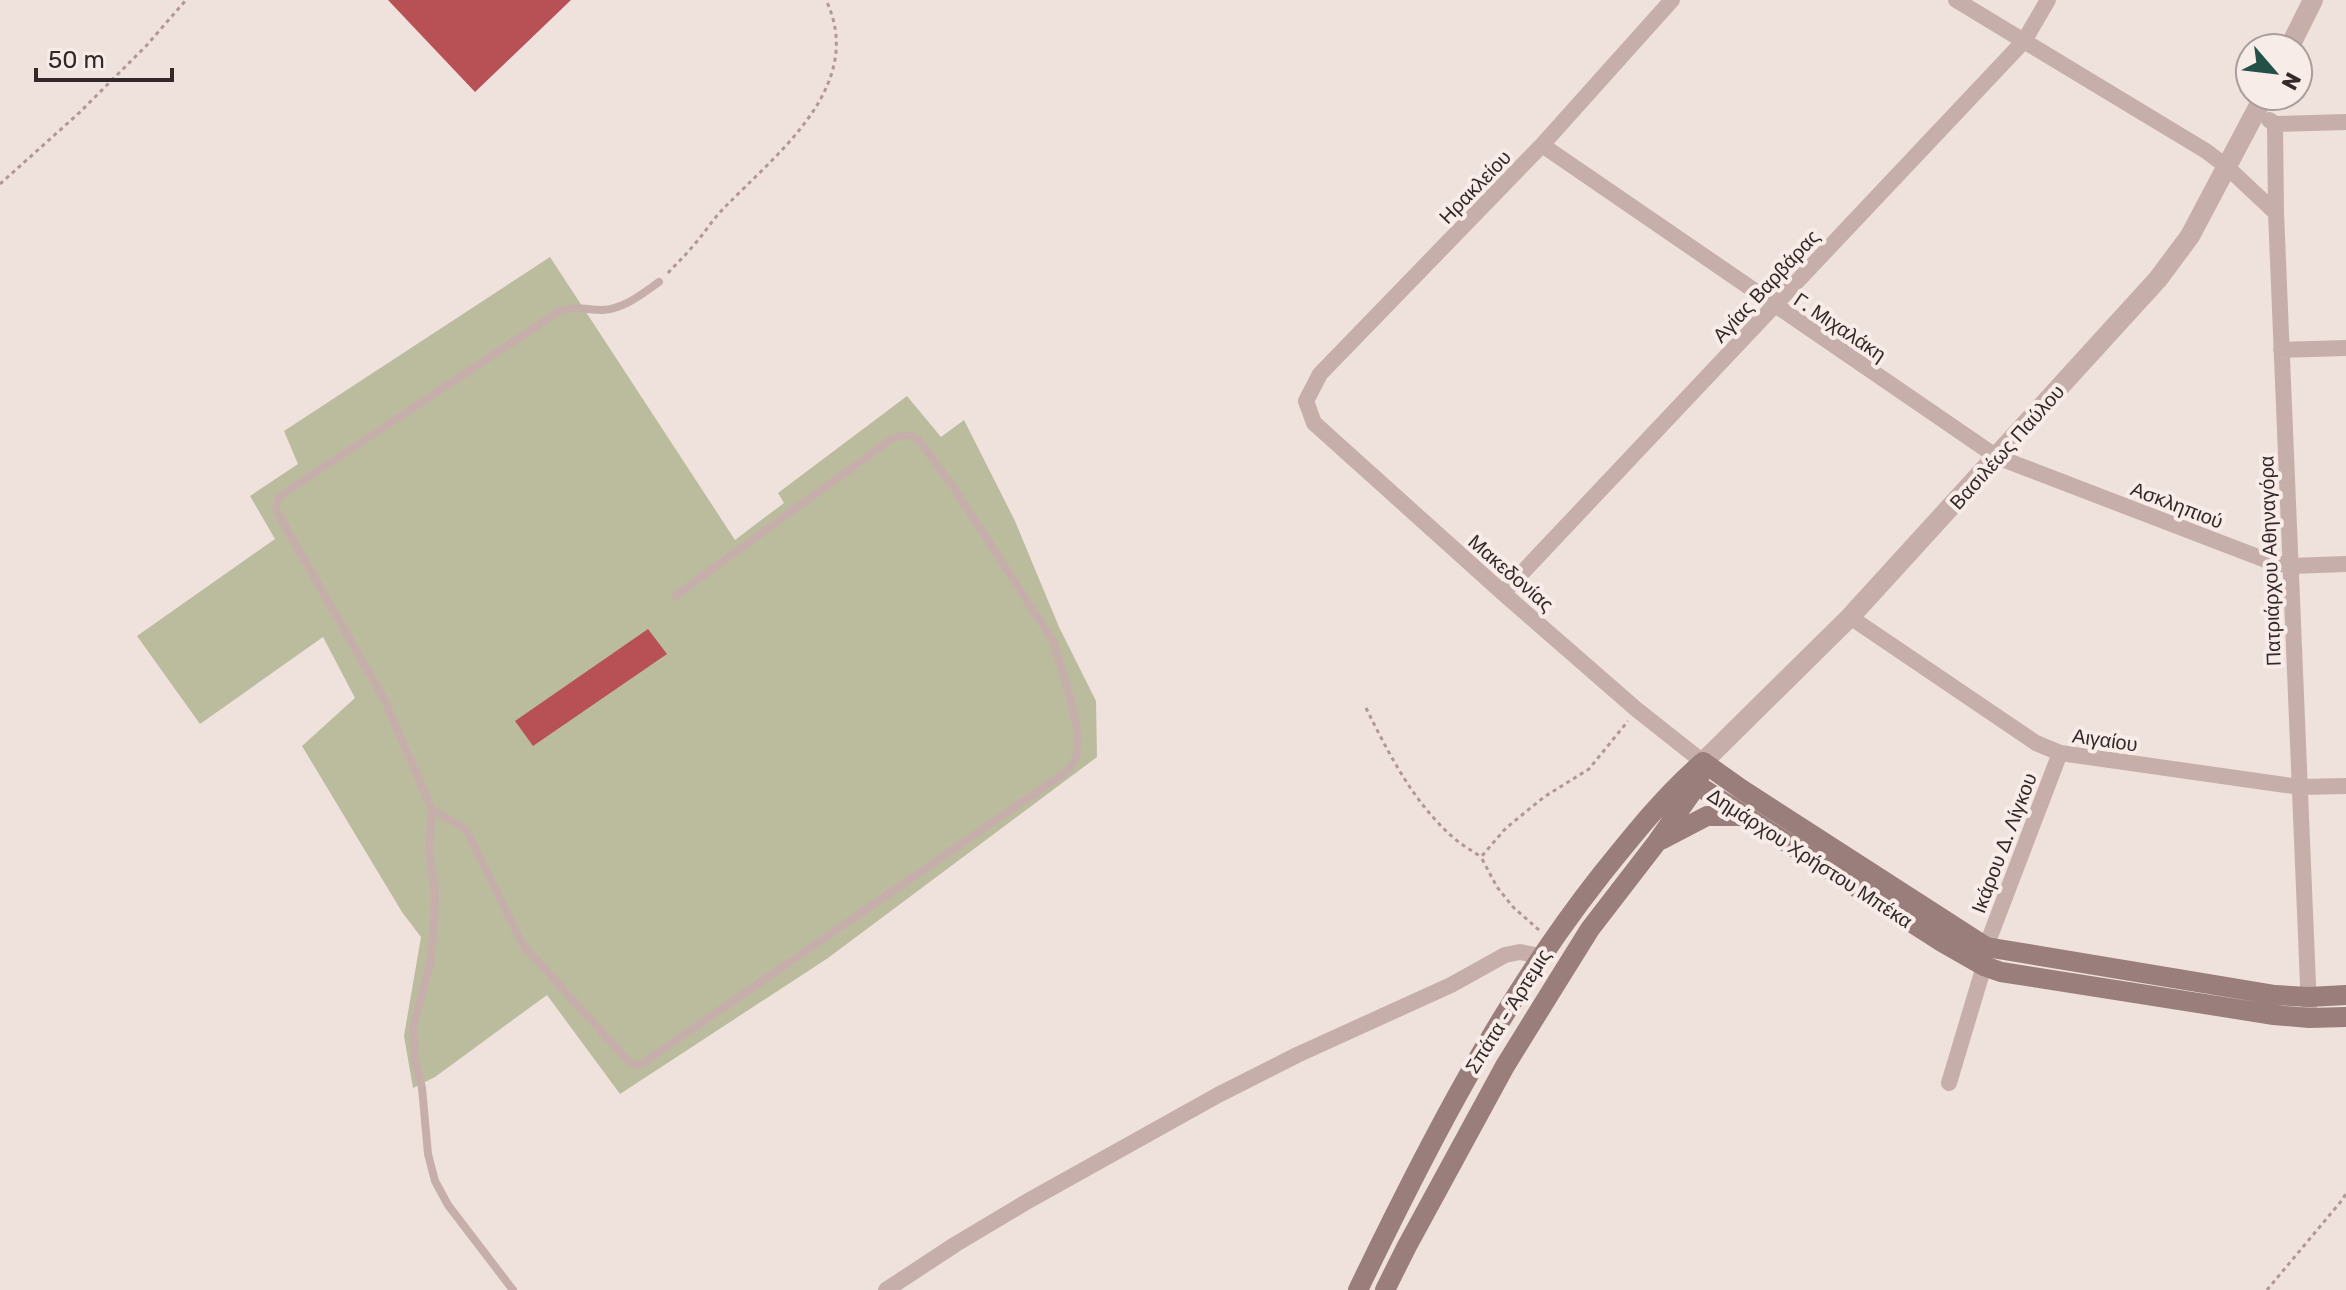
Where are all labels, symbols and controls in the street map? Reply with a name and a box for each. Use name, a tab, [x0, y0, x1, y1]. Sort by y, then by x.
scale bar	[36, 32, 172, 82]
north arrow	[2234, 32, 2314, 112]
text: 50 m	[48, 46, 105, 74]
text: N	[2276, 68, 2307, 94]
street label: Ηρακλείου	[1434, 145, 1516, 229]
street label: Αγίας Βαρβάρας	[1708, 224, 1825, 347]
street label: Γ. Μιχαλάκη	[1789, 287, 1891, 367]
street label: Βασιλέως Παύλου	[1945, 380, 2069, 514]
street label: Πατριάρχου Αθηναγόρα	[2254, 455, 2286, 667]
street label: Ασκληπιού	[2127, 476, 2227, 534]
street label: Μακεδονίας	[1463, 529, 1559, 617]
street label: Αιγαίου	[2071, 724, 2139, 756]
street label: Ικάρου Δ. Λίγκου	[1966, 770, 2042, 916]
street label: Δημάρχου Χρήστου Μπέκα	[1703, 783, 1917, 933]
street label: Σπάτα - Άρτεμις	[1460, 944, 1556, 1078]

